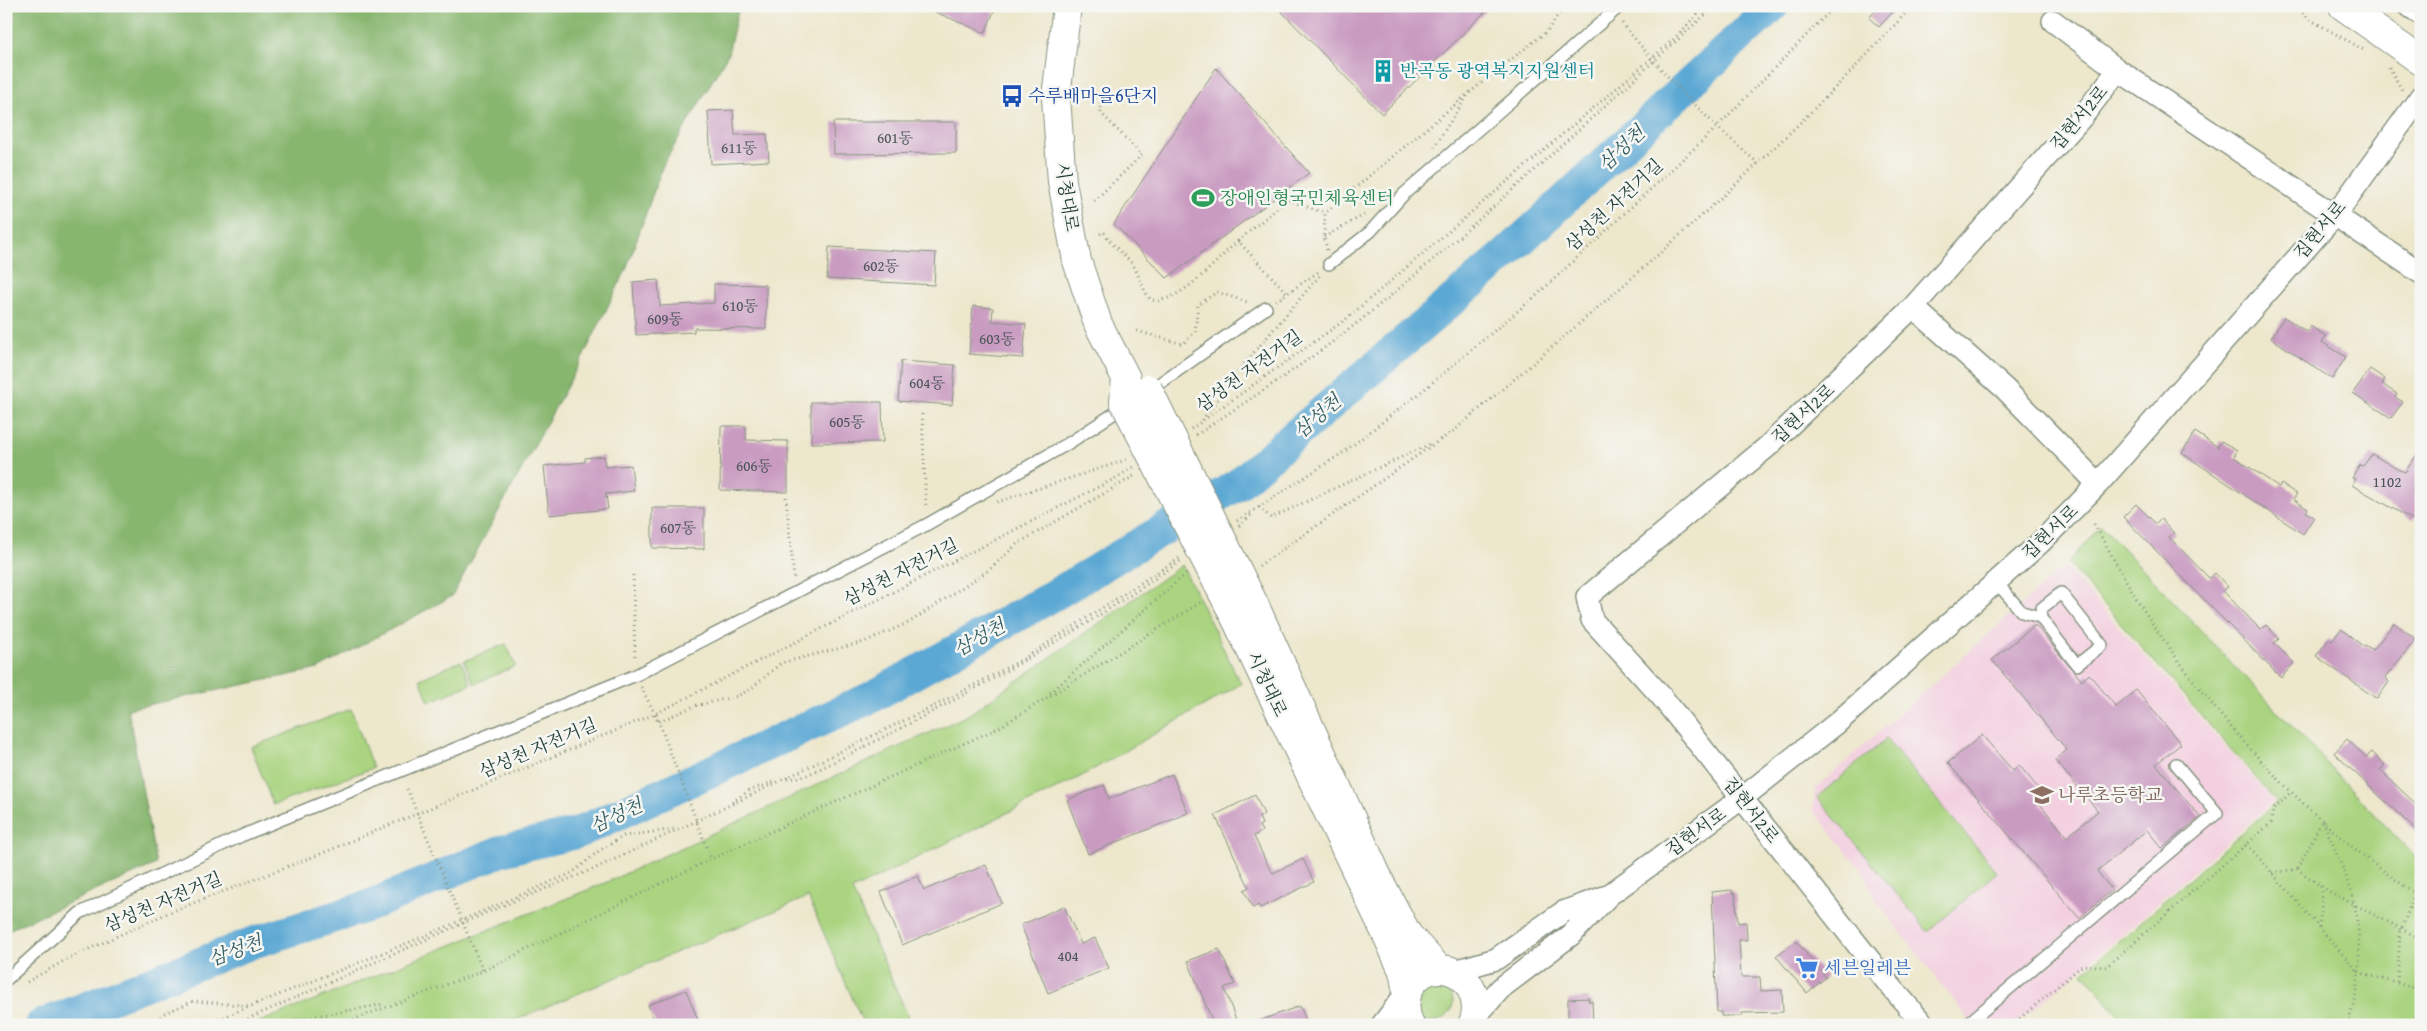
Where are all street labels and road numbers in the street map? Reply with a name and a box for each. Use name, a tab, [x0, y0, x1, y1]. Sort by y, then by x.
street label: 집현서2로	[2043, 79, 2114, 156]
street label: 삼성천 자전거길	[1558, 152, 1669, 257]
street label: 시청대로	[1049, 160, 1086, 233]
street label: 집현서로	[2287, 194, 2352, 265]
street label: 삼성천 자전거길	[1190, 323, 1307, 418]
street label: 집현서2로	[1765, 377, 1840, 450]
street label: 집현서로	[2015, 498, 2084, 566]
street label: 삼성천 자전거길	[839, 531, 963, 612]
street label: 시청대로	[1241, 647, 1294, 721]
street label: 삼성천 자전거길	[475, 711, 601, 785]
street label: 집현서2로	[1717, 771, 1786, 849]
street label: 집현서로	[1660, 800, 1732, 863]
street label: 삼성천 자전거길	[100, 865, 226, 939]

